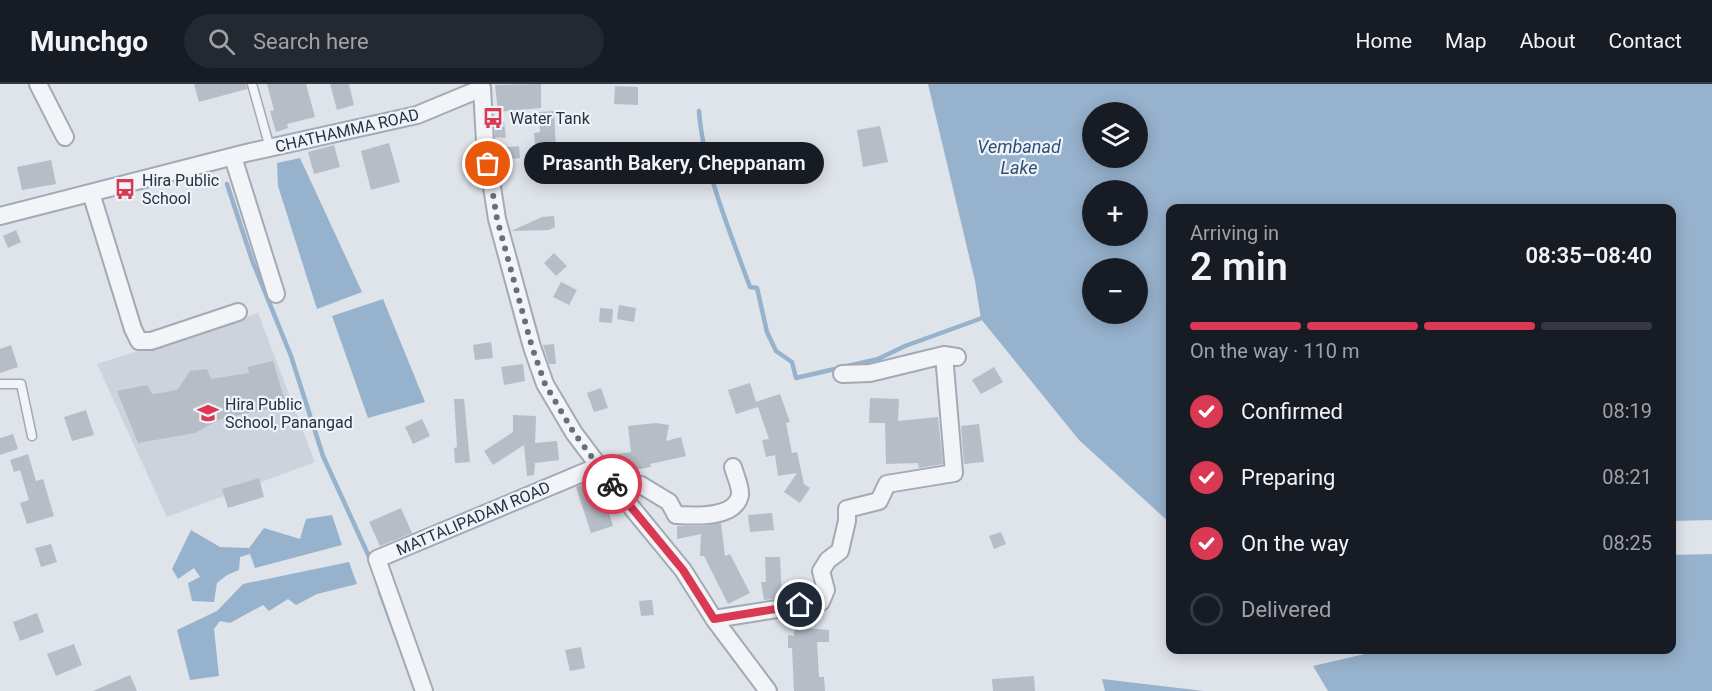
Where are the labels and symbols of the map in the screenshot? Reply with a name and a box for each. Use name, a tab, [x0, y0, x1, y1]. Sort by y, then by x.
street label: CHATHAMMA ROAD	[273, 105, 421, 156]
bus stop icon: Water Tank	[481, 106, 505, 130]
place label: Water Tank	[510, 109, 591, 128]
water label: Vembanad Lake	[977, 136, 1062, 178]
pin	[462, 138, 513, 189]
callout: Prasanth Bakery, Cheppanam	[524, 143, 824, 185]
place label: Hira Public School	[142, 171, 219, 208]
bus stop icon: Hira Public School	[113, 177, 137, 201]
place label: Hira Public School, Panangad	[225, 395, 353, 432]
school or university icon: Hira Public School, Panangad	[196, 401, 220, 425]
courier	[582, 454, 642, 514]
street label: MATTALIPADAM ROAD	[393, 477, 553, 560]
pin	[774, 579, 825, 630]

